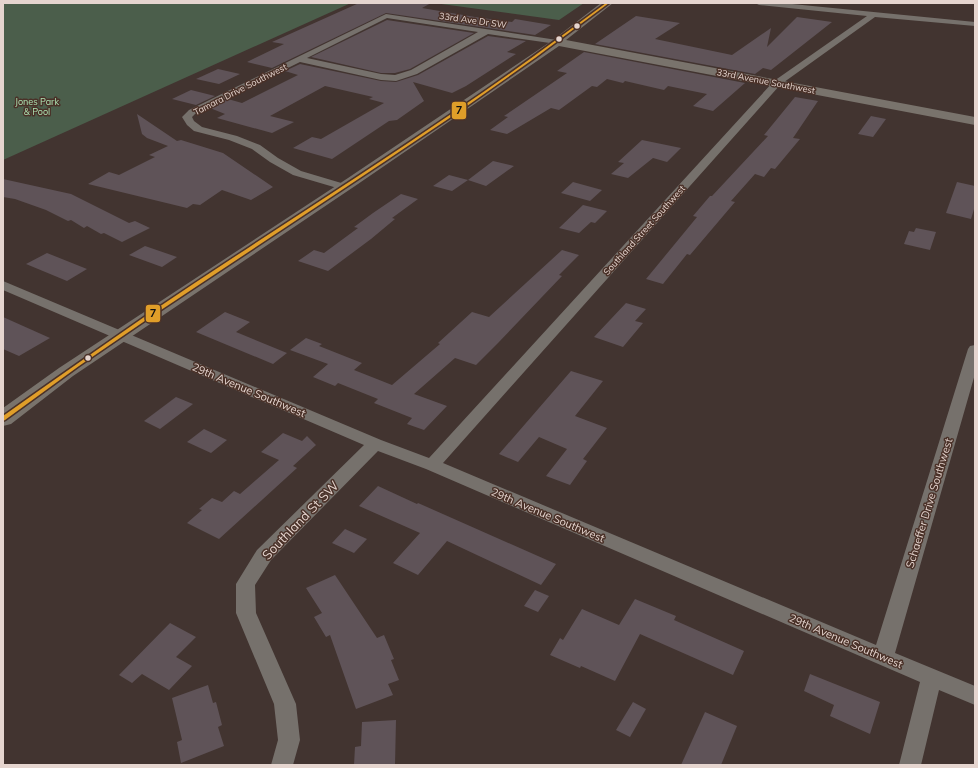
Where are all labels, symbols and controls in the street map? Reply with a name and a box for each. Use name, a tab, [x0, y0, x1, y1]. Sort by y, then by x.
street label: 33rd Ave Dr SW	[439, 10, 507, 30]
unlabelled marker	[572, 21, 582, 31]
unlabelled marker	[554, 34, 564, 44]
street label: Tamara Drive Southwest	[192, 61, 288, 117]
street label: 33rd Avenue Southwest	[716, 66, 816, 96]
park label: Jones Park & Pool	[15, 96, 59, 117]
line badge: 7	[451, 101, 467, 120]
text: 7	[456, 103, 463, 117]
street label: Southland Street Southwest	[601, 183, 687, 277]
line badge: 7	[145, 304, 161, 323]
text: 7	[150, 306, 157, 320]
unlabelled marker	[83, 353, 93, 363]
street label: 29th Avenue Southwest	[190, 360, 308, 420]
street label: Schaeffer Drive Southwest	[903, 436, 955, 570]
street label: Southland St SW	[258, 477, 342, 563]
street label: 29th Avenue Southwest	[489, 485, 607, 545]
street label: 29th Avenue Southwest	[787, 611, 905, 671]

